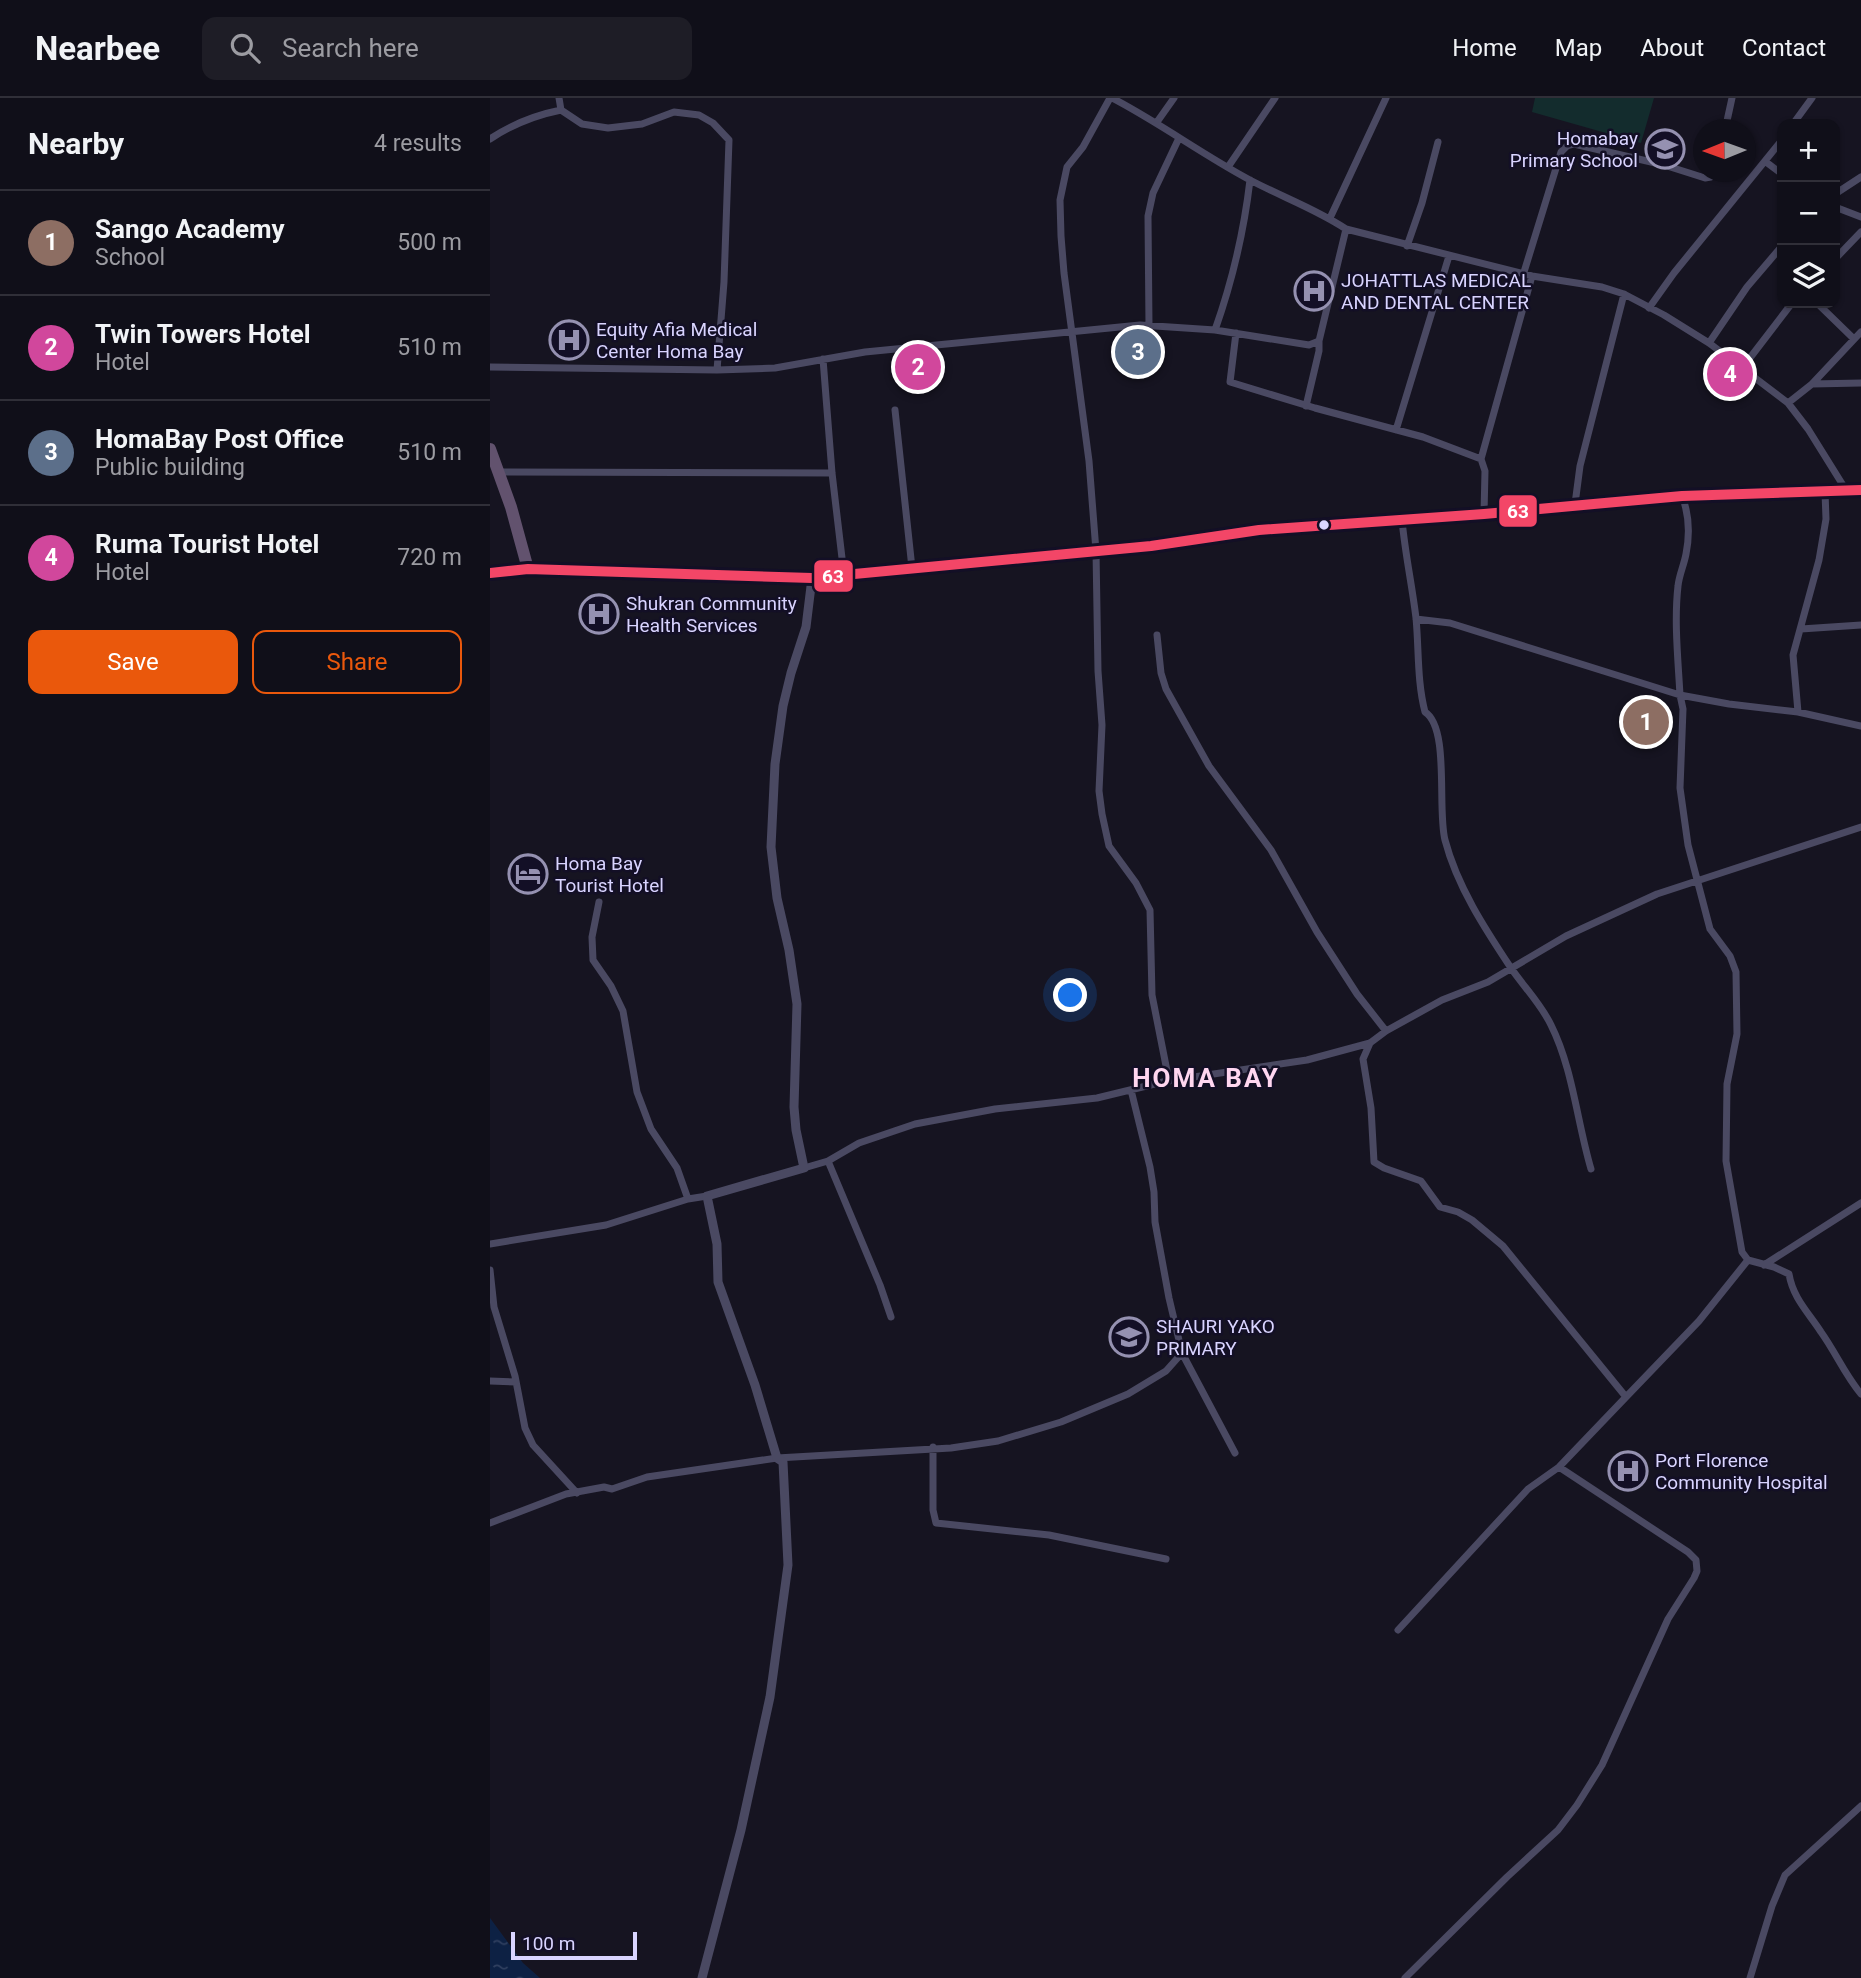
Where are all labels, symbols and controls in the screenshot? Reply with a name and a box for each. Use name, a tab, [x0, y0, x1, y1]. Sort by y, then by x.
search box	[202, 17, 692, 80]
text: Nearbee	[35, 29, 160, 68]
icon: search	[226, 29, 264, 67]
text: Search here	[282, 33, 419, 63]
text: Home	[1452, 34, 1517, 62]
text: Map	[1555, 34, 1602, 62]
text: About	[1640, 34, 1704, 62]
text: Contact	[1742, 34, 1826, 62]
north arrow	[1693, 119, 1756, 182]
map controls	[1777, 119, 1840, 308]
button: +	[1777, 119, 1840, 182]
text: Nearby	[28, 126, 124, 161]
place label: Homabay Primary School	[1510, 127, 1638, 172]
school or university icon: Homabay Primary School	[1644, 128, 1686, 170]
text: 4 results	[374, 130, 462, 157]
button: −	[1777, 182, 1840, 245]
text: Sango Academy	[95, 214, 285, 244]
text: 1	[44, 229, 58, 256]
text: 500 m	[397, 229, 462, 256]
text: School	[95, 244, 165, 271]
button: layers	[1777, 245, 1840, 308]
place label: JOHATTLAS MEDICAL AND DENTAL CENTER	[1341, 269, 1531, 314]
hospital icon: JOHATTLAS MEDICAL AND DENTAL CENTER	[1293, 270, 1335, 312]
place label: Equity Afia Medical Center Homa Bay	[596, 318, 757, 363]
text: Twin Towers Hotel	[95, 319, 311, 349]
hospital icon: Equity Afia Medical Center Homa Bay	[548, 319, 590, 361]
pin: 3	[1115, 326, 1161, 378]
text: 2	[44, 334, 58, 361]
text: 510 m	[397, 334, 462, 361]
pin: 2	[895, 341, 941, 393]
pin: 4	[1707, 348, 1753, 400]
text: Hotel	[95, 349, 150, 376]
text: HomaBay Post Office	[95, 424, 344, 454]
text: 3	[44, 439, 58, 466]
text: 510 m	[397, 439, 462, 466]
text: Public building	[95, 454, 245, 481]
line badge: 63	[1498, 494, 1538, 528]
text: 63	[1507, 500, 1529, 523]
unlabelled marker	[1317, 518, 1331, 532]
text: Ruma Tourist Hotel	[95, 529, 319, 559]
text: 4	[44, 544, 58, 571]
text: 720 m	[397, 544, 462, 571]
text: Hotel	[95, 559, 150, 586]
line badge: 63	[813, 559, 854, 593]
text: 63	[822, 565, 844, 588]
place label: Shukran Community Health Services	[626, 592, 797, 637]
hospital icon: Shukran Community Health Services	[578, 593, 620, 635]
button: Save	[28, 630, 238, 694]
button: Share	[252, 630, 462, 694]
pin: 1	[1623, 696, 1669, 748]
place label: Homa Bay Tourist Hotel	[555, 852, 664, 897]
hotel icon: Homa Bay Tourist Hotel	[507, 853, 549, 895]
your location	[1053, 978, 1087, 1012]
district label: HOMA BAY	[1132, 1063, 1280, 1093]
place label: SHAURI YAKO PRIMARY	[1156, 1315, 1275, 1360]
school or university icon: SHAURI YAKO PRIMARY	[1108, 1316, 1150, 1358]
place label: Port Florence Community Hospital	[1655, 1449, 1828, 1494]
hospital icon: Port Florence Community Hospital	[1607, 1450, 1649, 1492]
scale bar	[511, 1929, 637, 1961]
text: 100 m	[522, 1932, 575, 1955]

